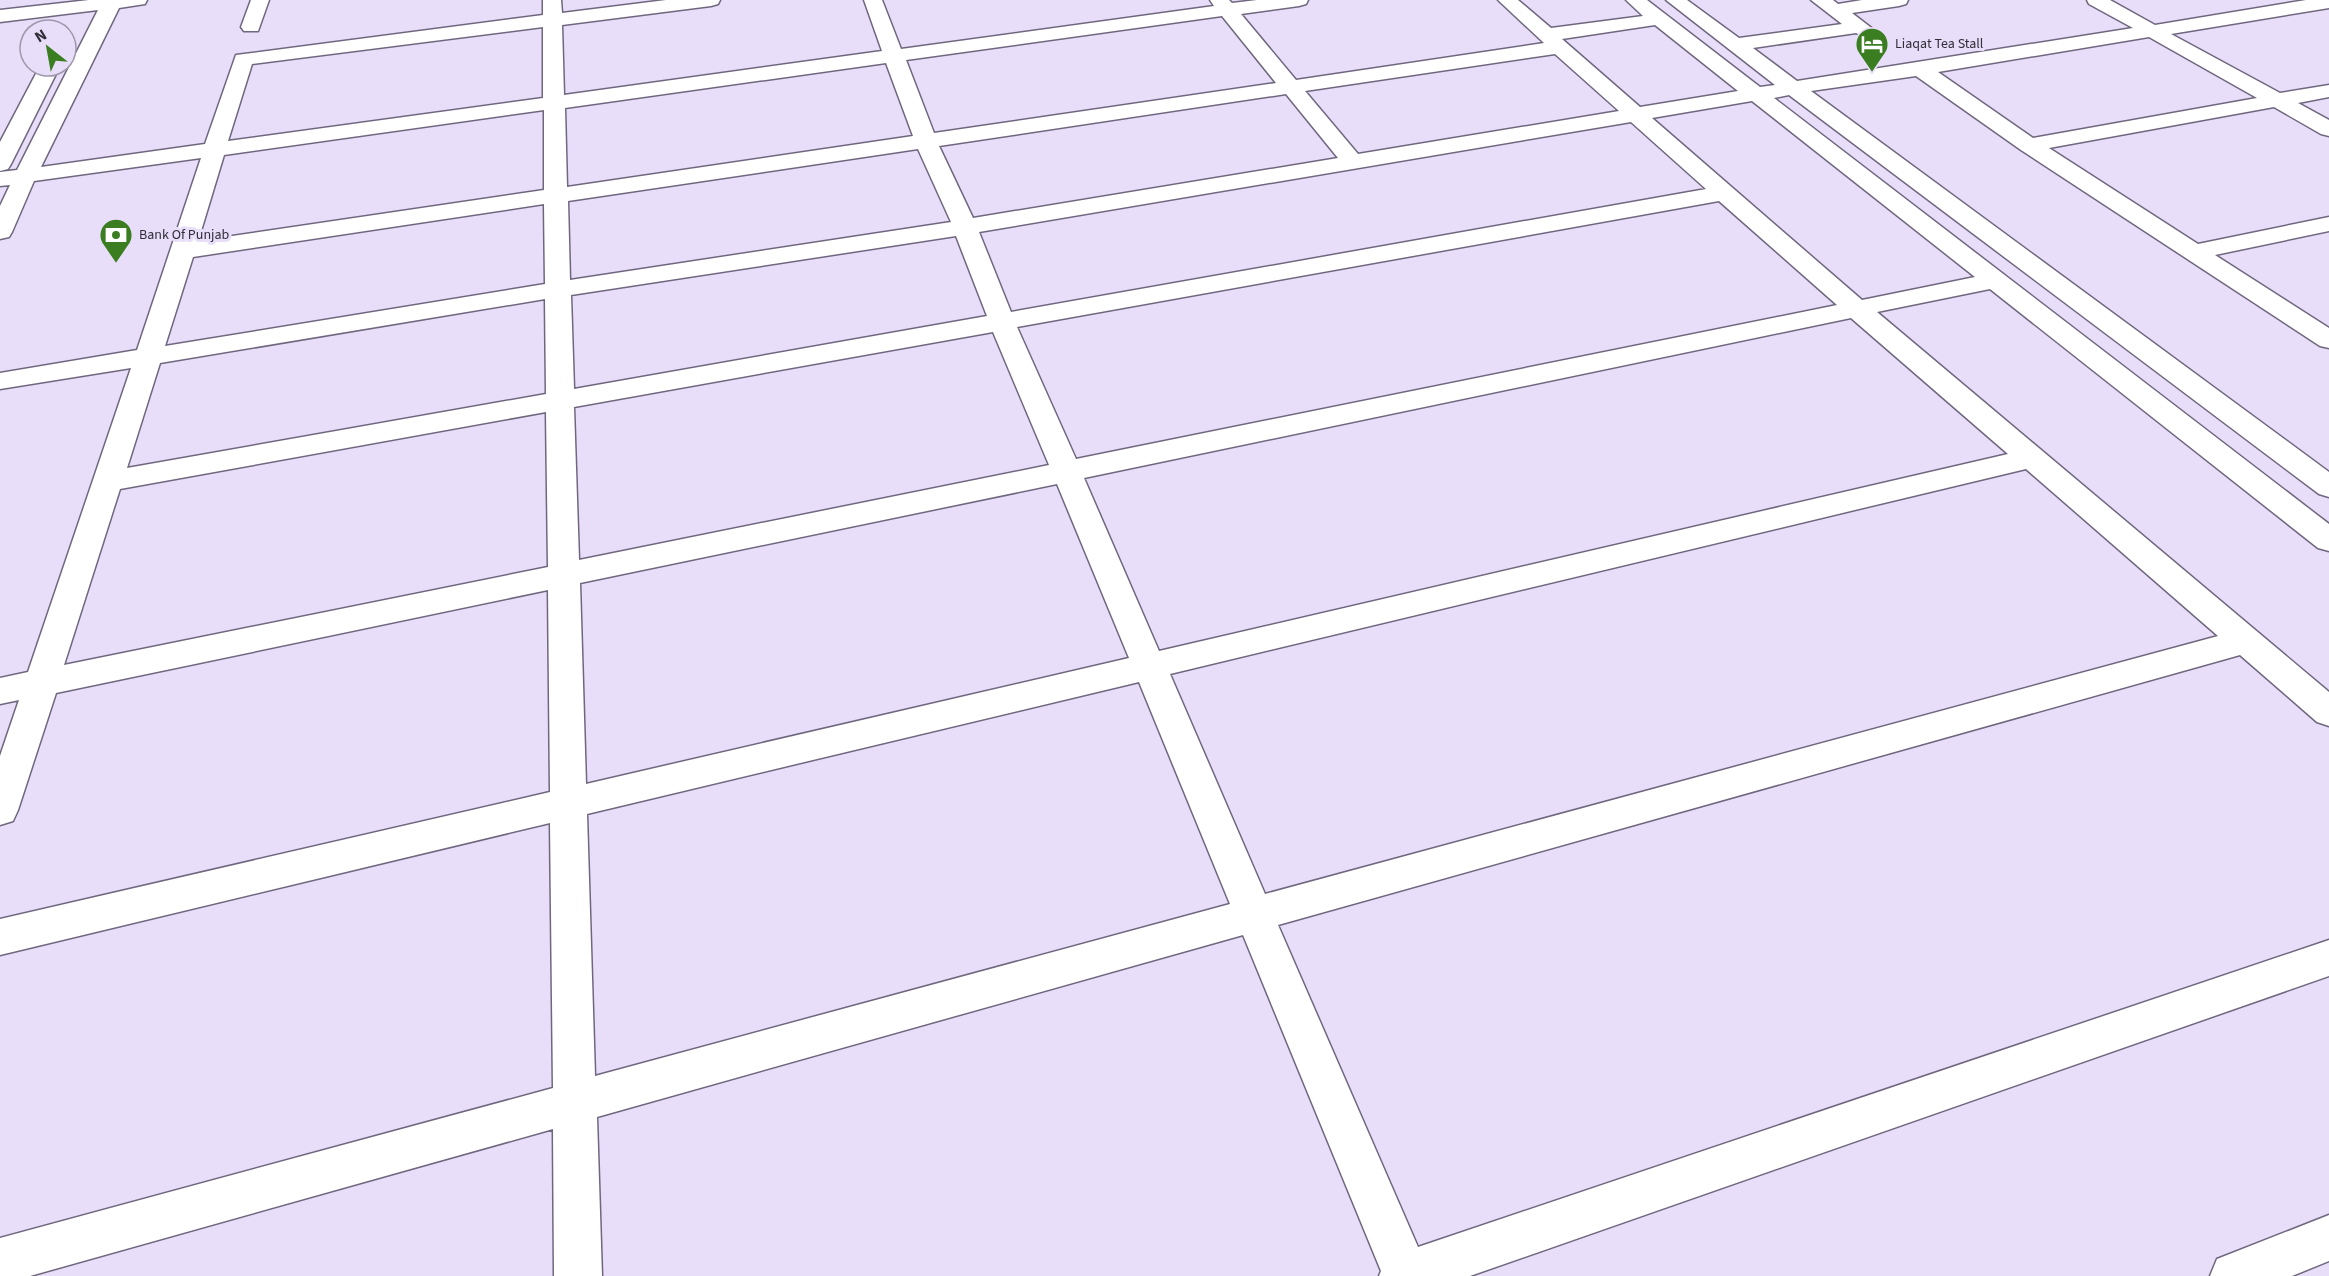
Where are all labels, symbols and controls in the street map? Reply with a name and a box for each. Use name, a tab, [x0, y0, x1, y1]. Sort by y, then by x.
north arrow	[18, 18, 78, 78]
text: N	[31, 24, 51, 48]
hotel icon: Liaqat Tea Stall	[1854, 26, 1890, 73]
place label: Liaqat Tea Stall	[1895, 34, 1984, 54]
bank icon: Bank Of Punjab	[98, 217, 134, 264]
place label: Bank Of Punjab	[139, 225, 230, 245]

